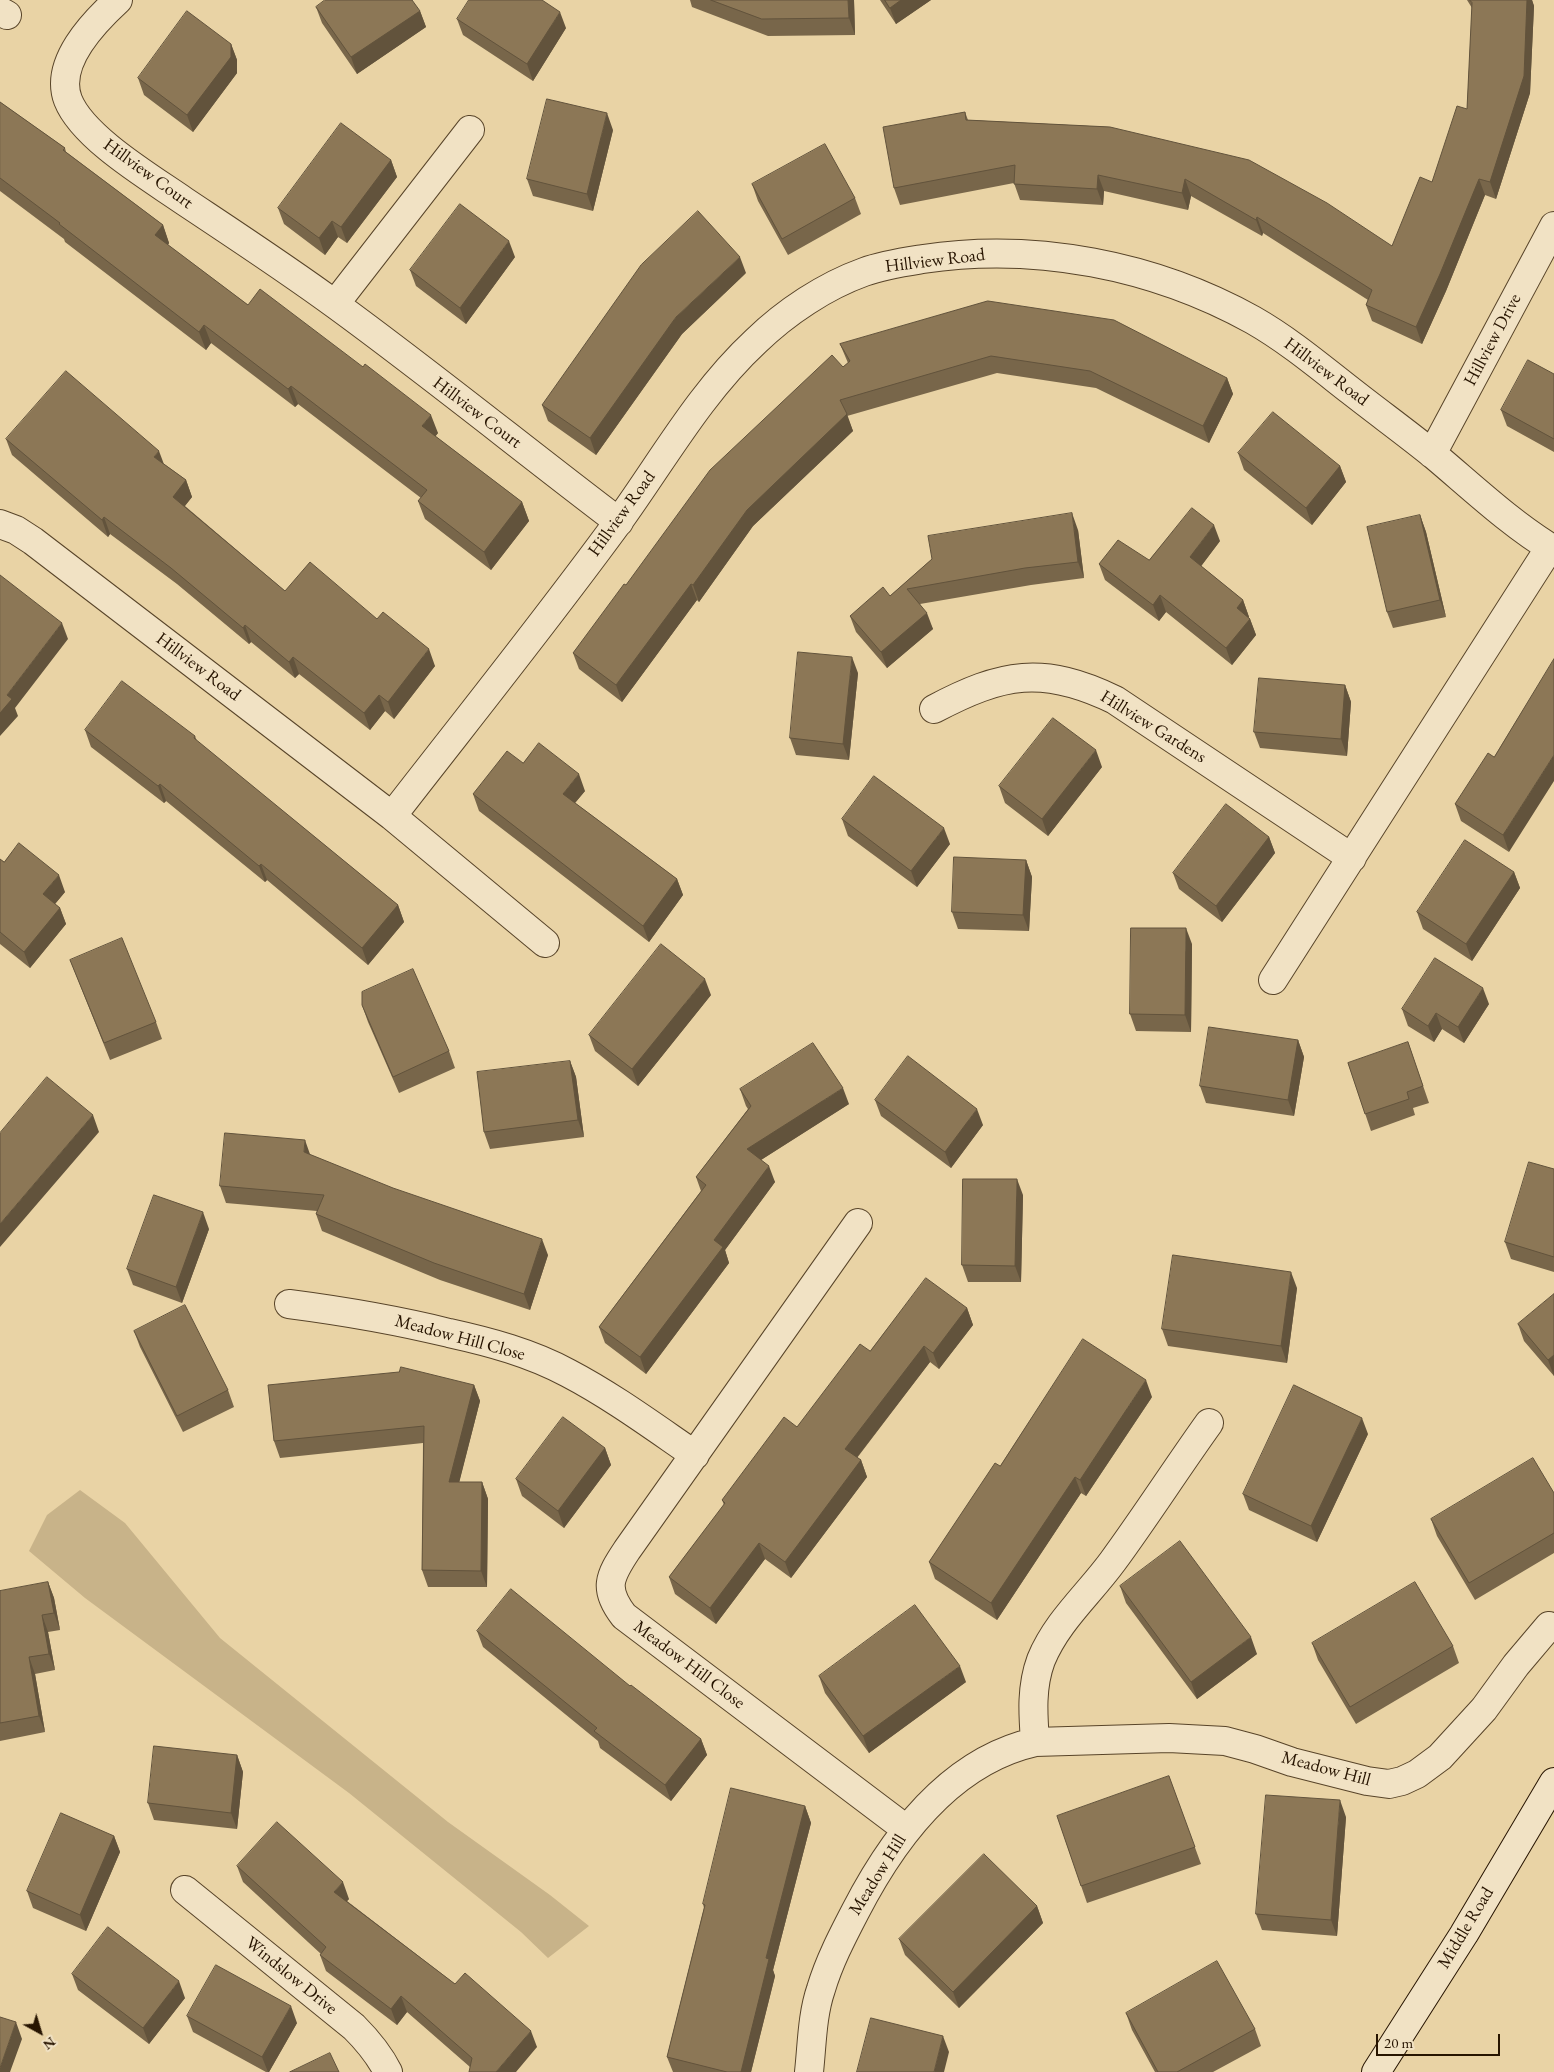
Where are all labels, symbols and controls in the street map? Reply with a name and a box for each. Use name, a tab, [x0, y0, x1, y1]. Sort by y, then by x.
street label: Hillview Court	[99, 134, 197, 214]
street label: Hillview Road	[884, 244, 986, 278]
street label: Hillview Drive	[1460, 290, 1526, 390]
street label: Hillview Road	[1279, 333, 1373, 411]
street label: Hillview Court	[428, 373, 526, 453]
street label: Hillview Road	[584, 467, 660, 561]
street label: Hillview Road	[151, 628, 245, 706]
street label: Hillview Gardens	[1096, 686, 1210, 768]
street label: Meadow Hill Close	[393, 1310, 527, 1366]
street label: Meadow Hill Close	[629, 1616, 749, 1714]
street label: Meadow Hill	[1279, 1747, 1373, 1791]
street label: Meadow Hill	[845, 1831, 911, 1919]
street label: Middle Road	[1433, 1883, 1499, 1973]
street label: Windslow Drive	[241, 1932, 341, 2020]
north arrow	[15, 2007, 65, 2057]
scale bar	[1379, 2024, 1503, 2056]
text: N	[39, 2033, 60, 2054]
text: 20 m	[1384, 2033, 1413, 2052]

